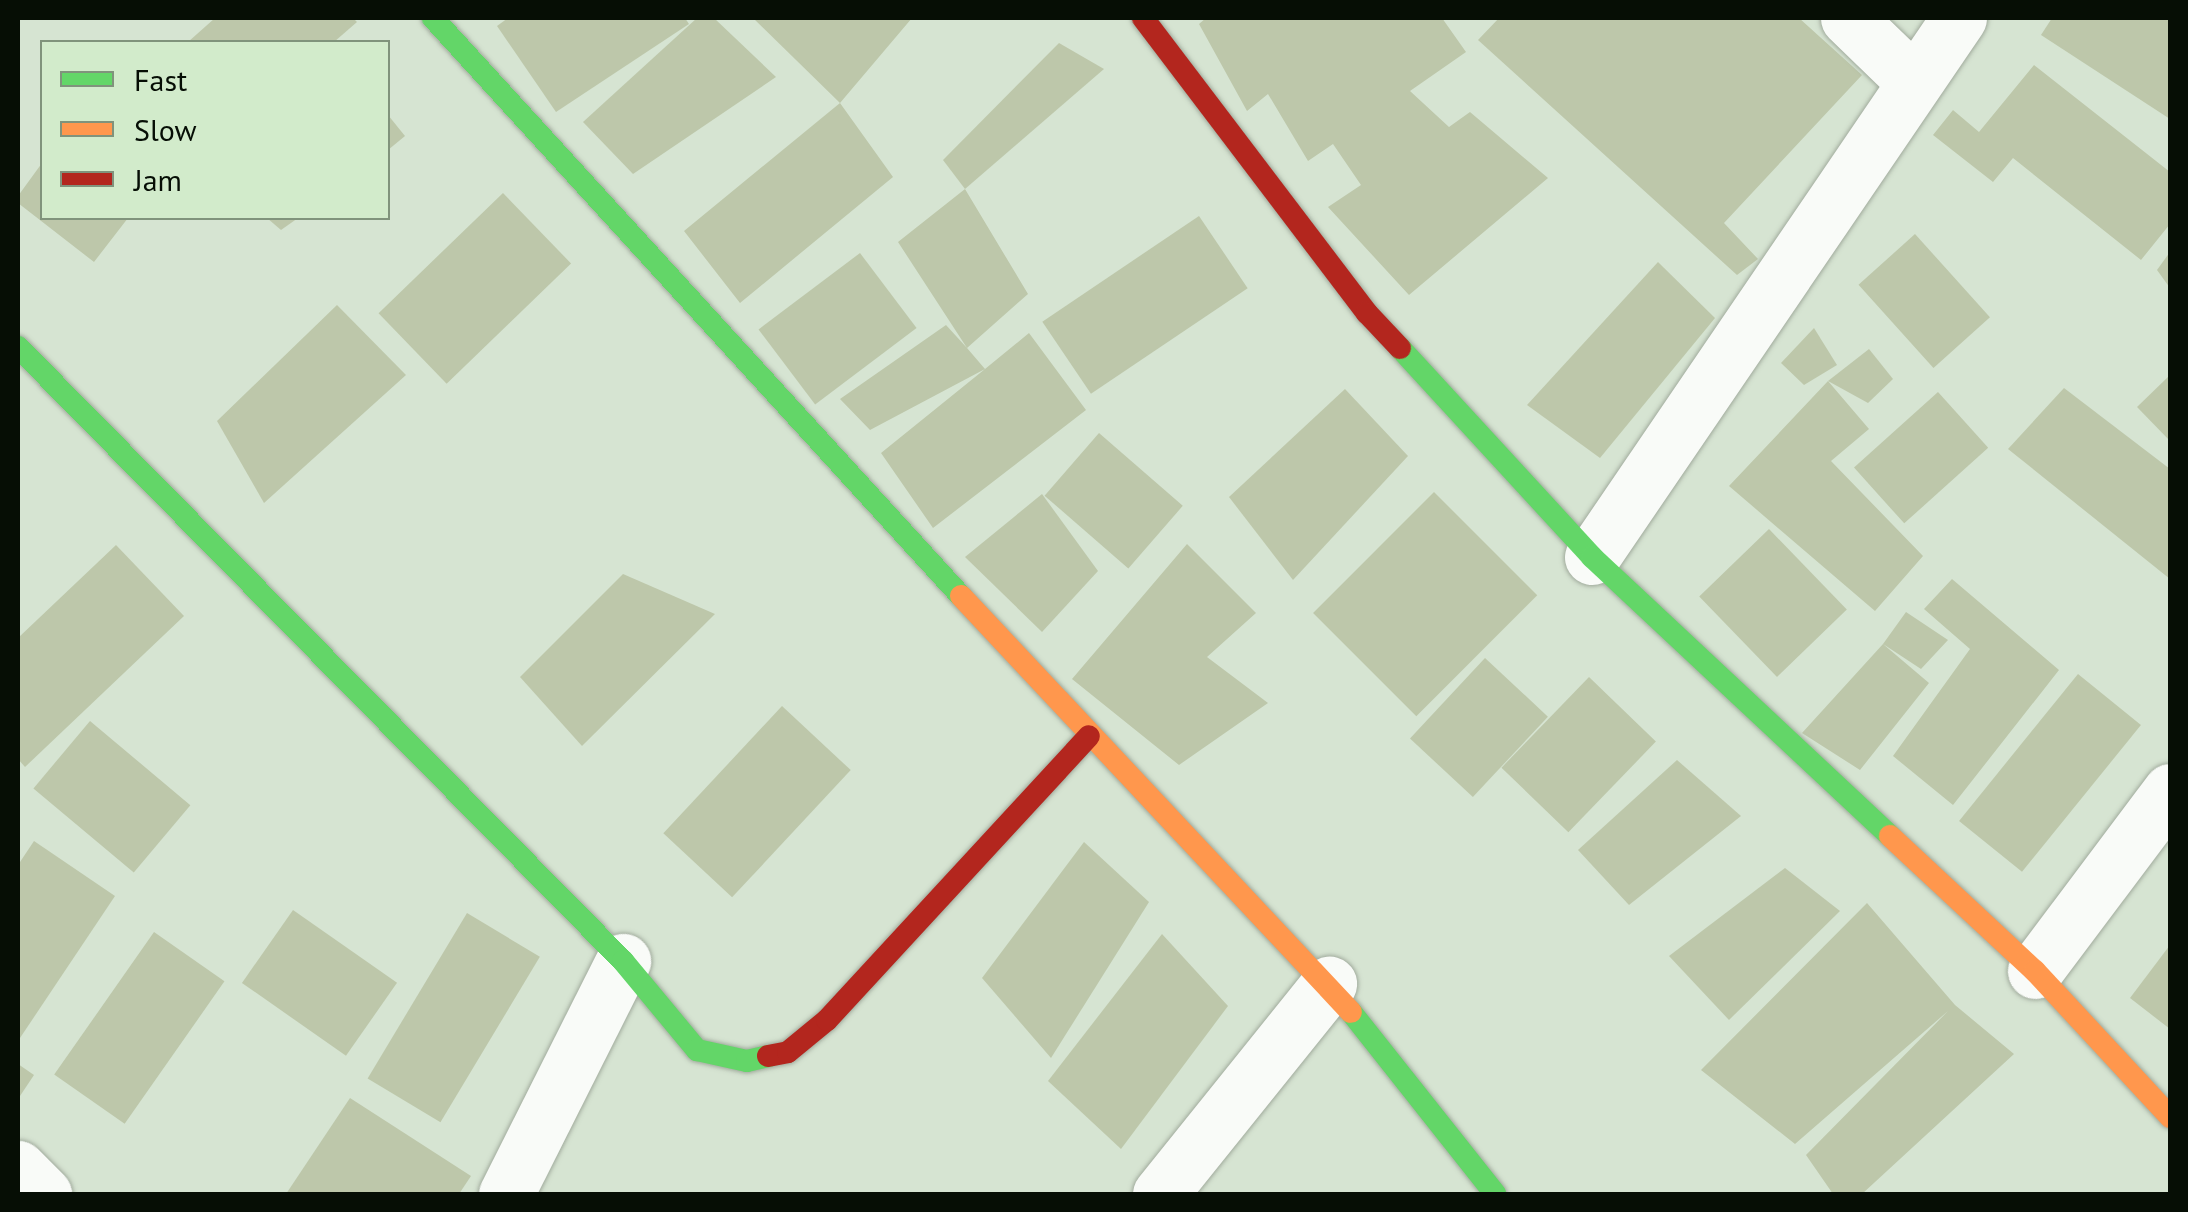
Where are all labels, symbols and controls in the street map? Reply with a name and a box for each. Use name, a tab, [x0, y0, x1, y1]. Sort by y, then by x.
legend	[40, 40, 390, 220]
text: Fast	[134, 60, 187, 99]
text: Slow	[134, 110, 197, 149]
text: Jam	[134, 160, 182, 199]

